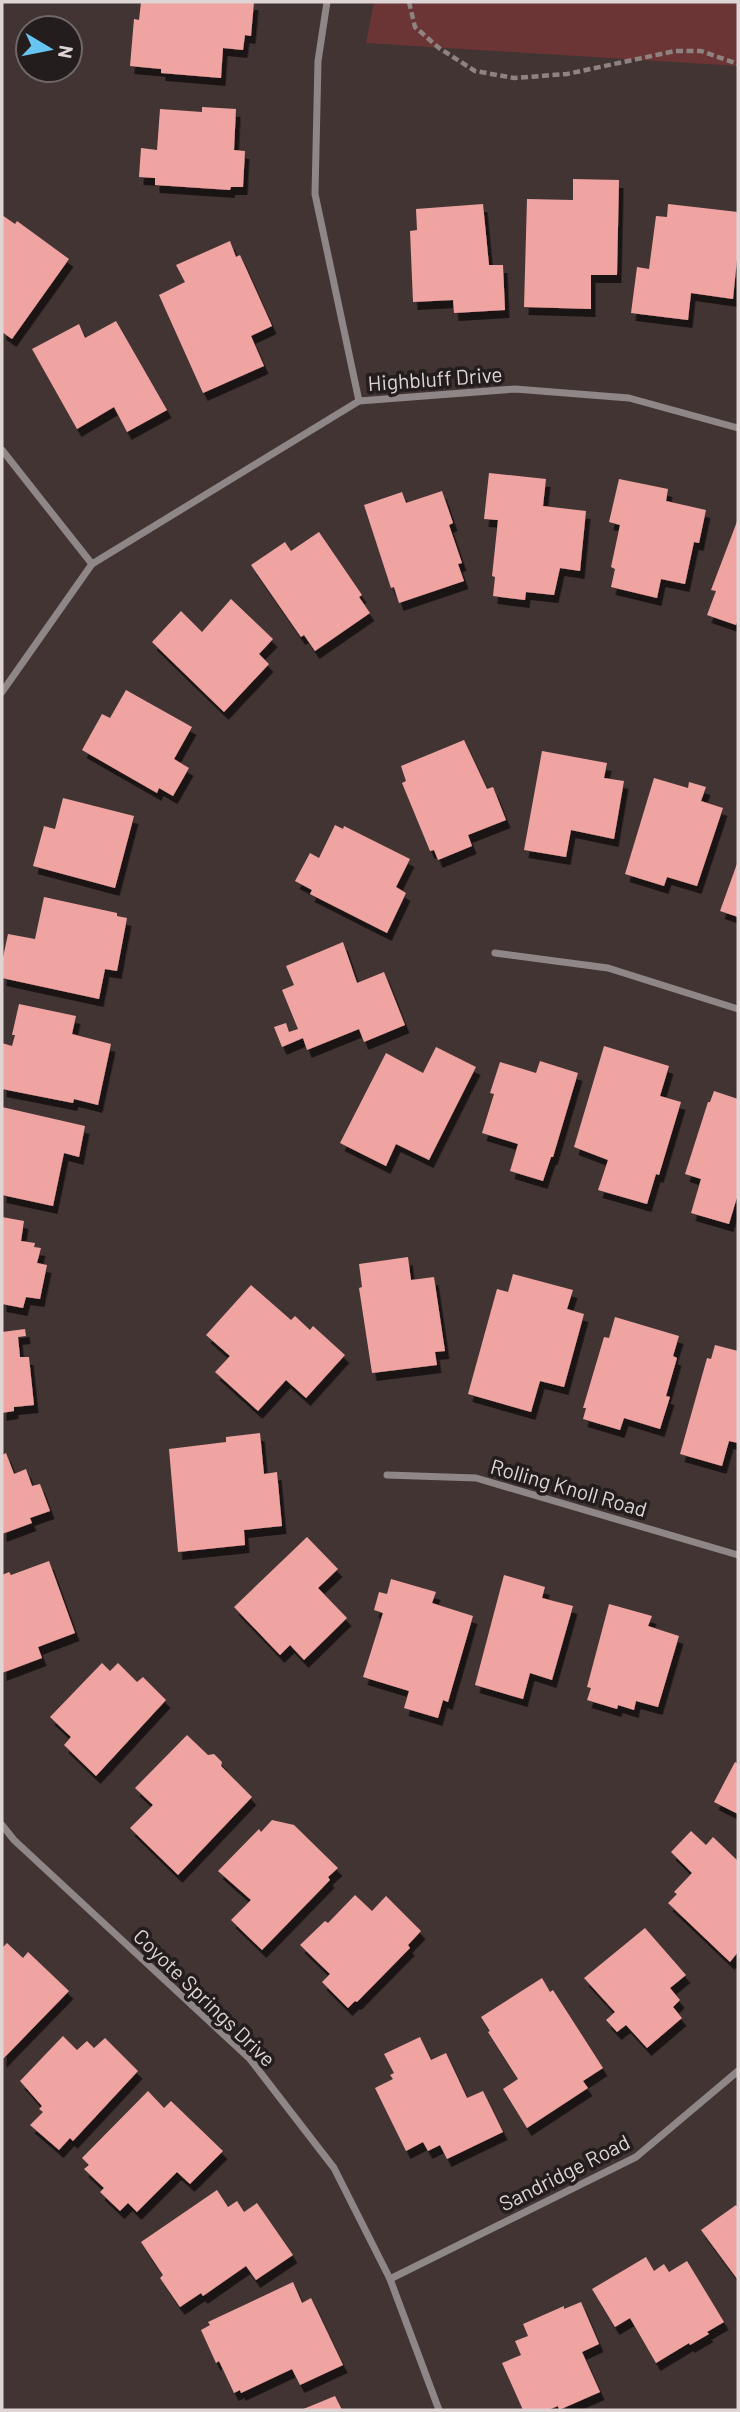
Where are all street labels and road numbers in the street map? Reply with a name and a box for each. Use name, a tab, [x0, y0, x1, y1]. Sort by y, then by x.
street label: Highbluff Drive	[367, 361, 503, 395]
street label: Rolling Knoll Road	[488, 1453, 650, 1521]
street label: Coyote Springs Drive	[129, 1923, 281, 2071]
street label: Sandridge Road	[495, 2128, 633, 2216]

